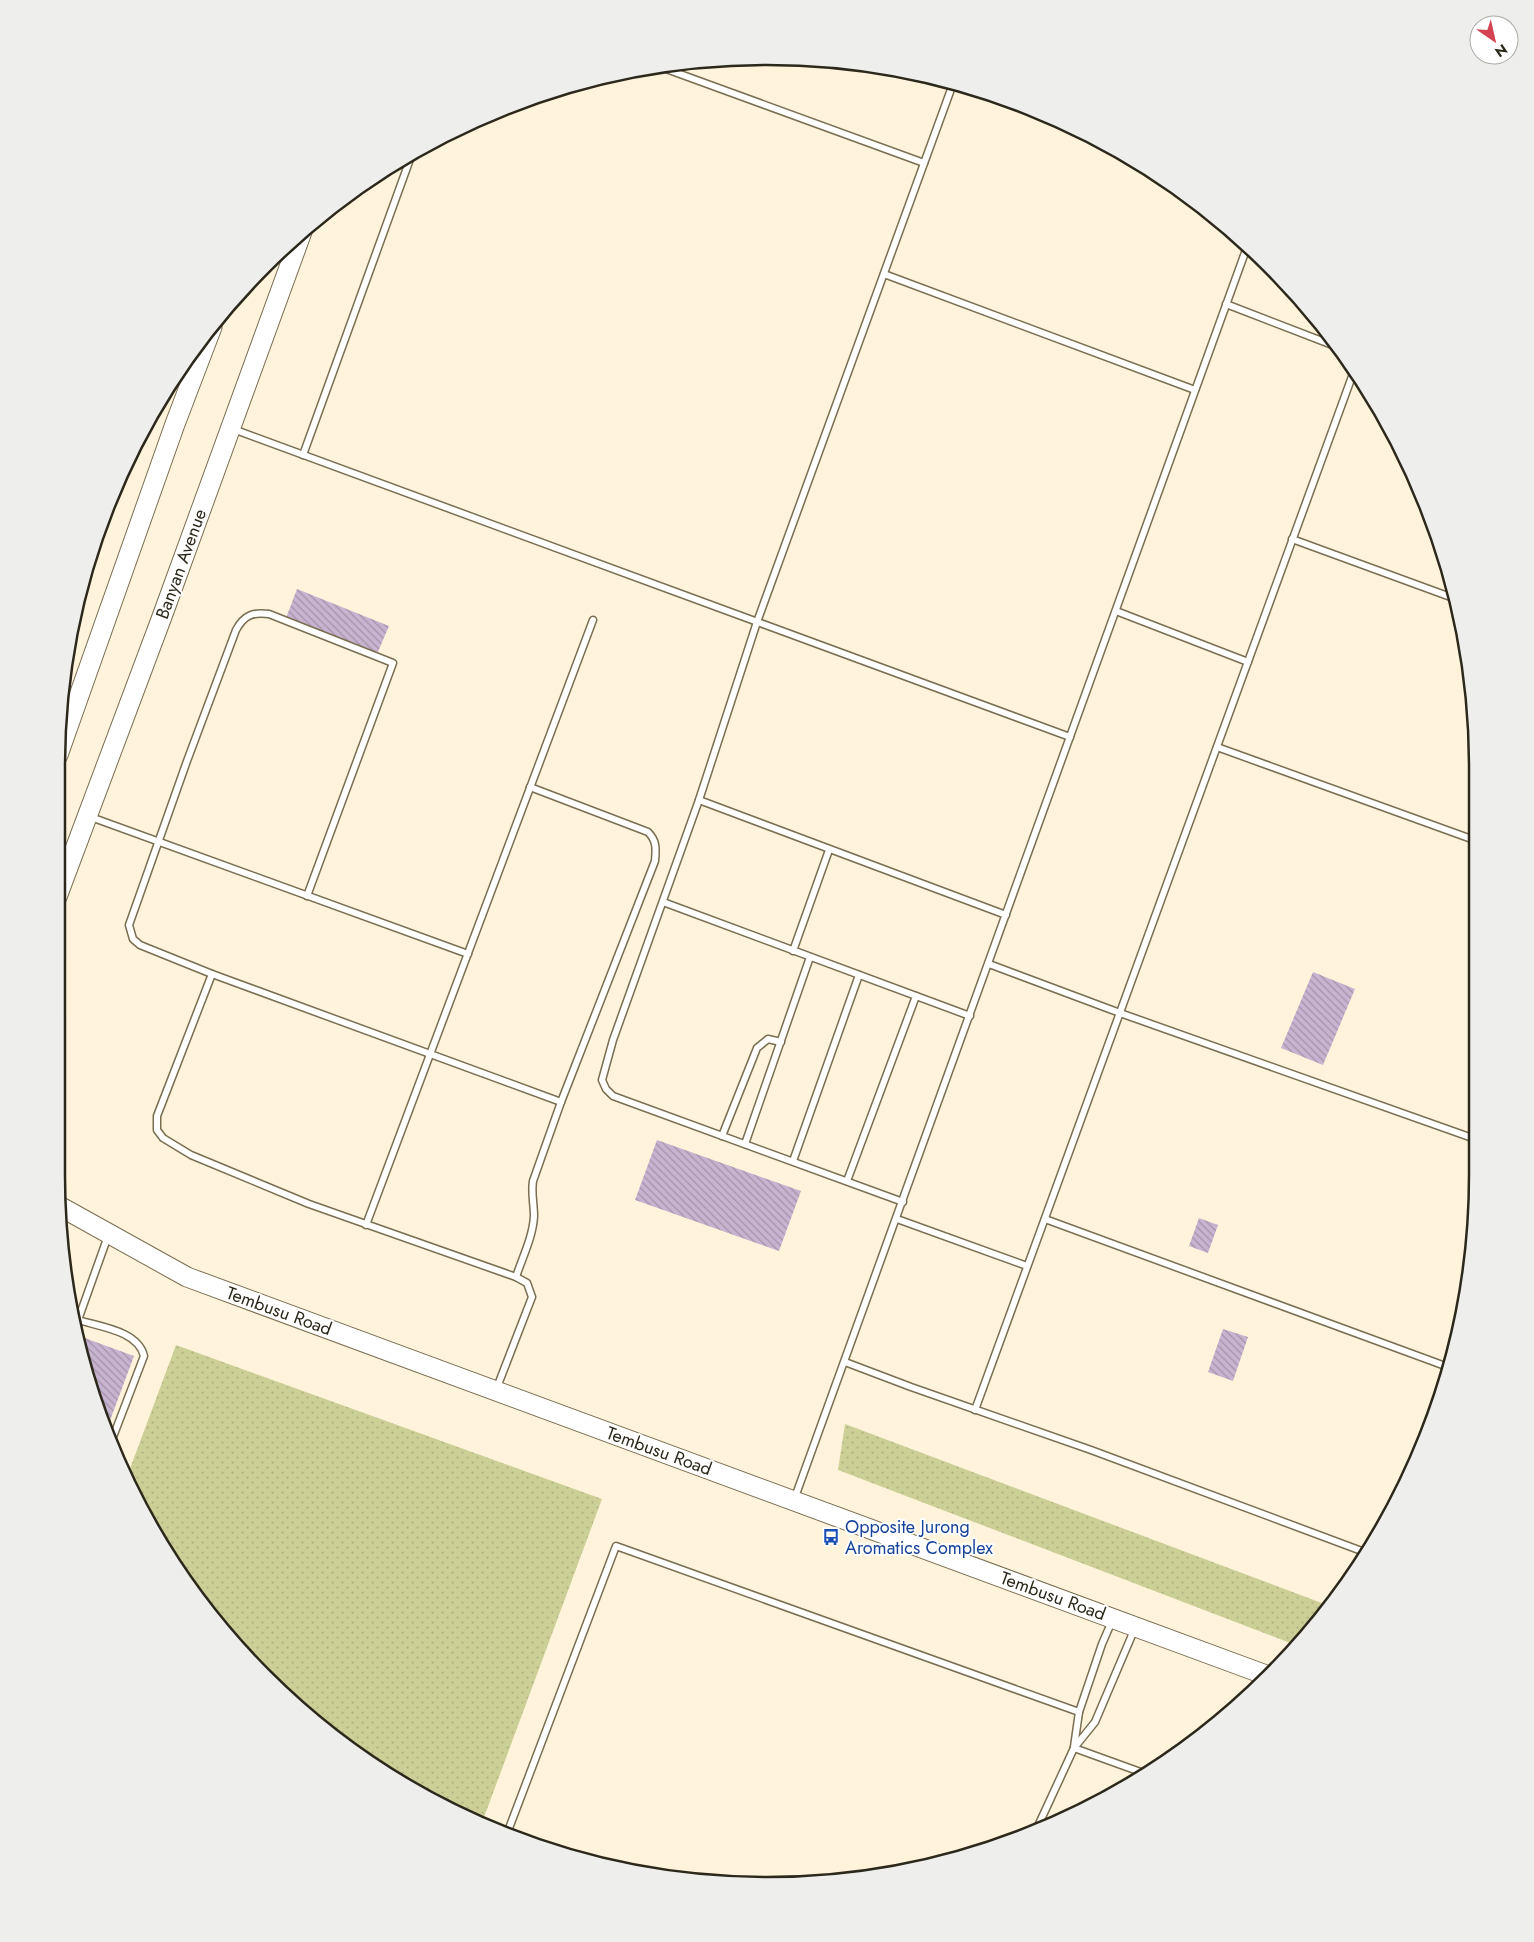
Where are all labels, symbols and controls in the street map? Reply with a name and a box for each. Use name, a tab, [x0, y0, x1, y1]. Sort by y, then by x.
north arrow	[1469, 15, 1519, 65]
text: N	[1491, 39, 1511, 62]
street label: Banyan Avenue	[149, 505, 213, 623]
street label: Tembusu Road	[223, 1280, 335, 1342]
street label: Tembusu Road	[603, 1420, 715, 1482]
place label: Opposite Jurong Aromatics Complex	[845, 1514, 993, 1561]
bus stop icon: Opposite Jurong Aromatics Complex	[821, 1527, 841, 1547]
street label: Tembusu Road	[997, 1565, 1109, 1627]

